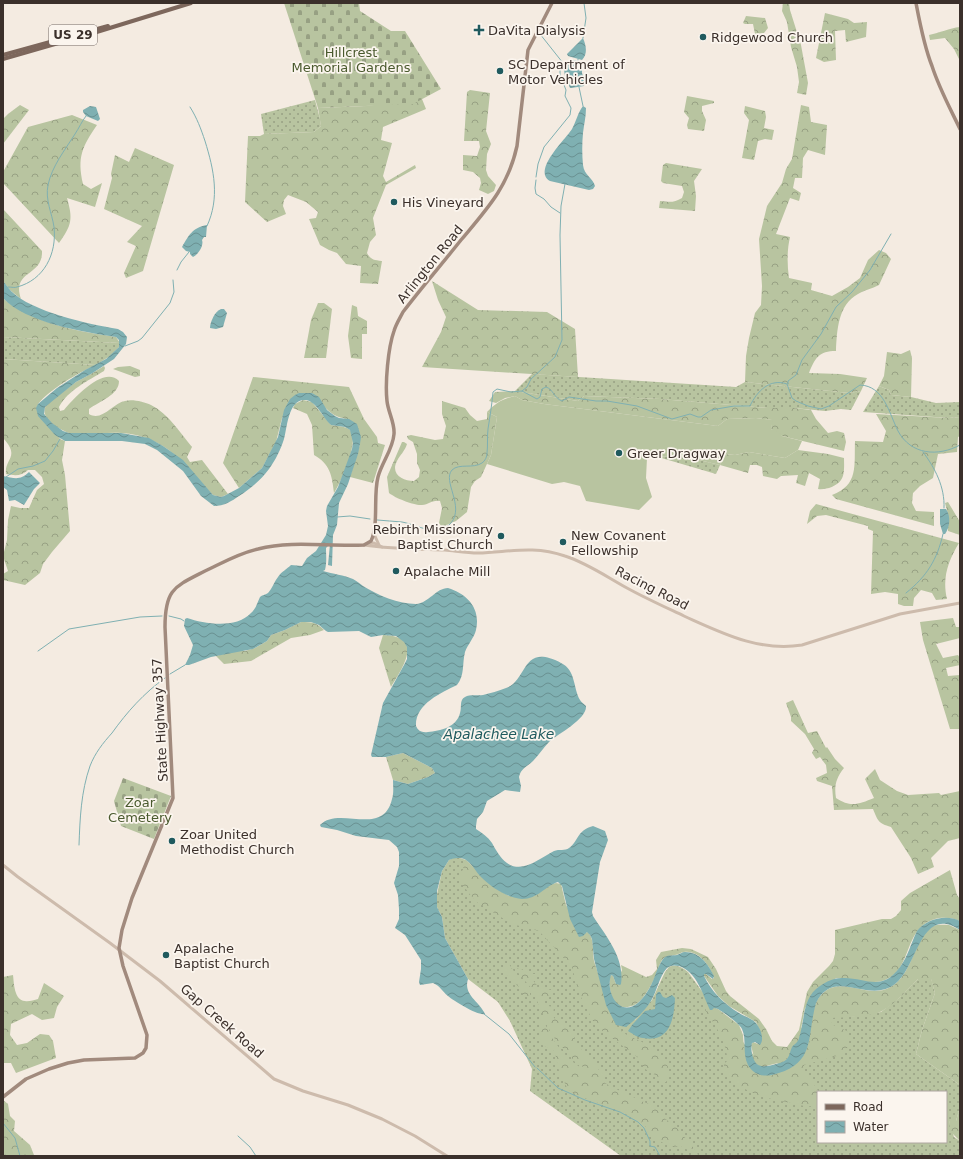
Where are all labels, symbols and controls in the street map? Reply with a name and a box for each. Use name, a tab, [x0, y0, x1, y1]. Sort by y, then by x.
place label: DaVita Dialysis	[488, 23, 586, 38]
marker: DaVita Dialysis	[473, 24, 485, 36]
road number: US 29	[49, 25, 97, 45]
place label: Ridgewood Church	[711, 30, 833, 45]
marker: Ridgewood Church	[698, 32, 708, 42]
park label: Hillcrest Memorial Gardens	[292, 45, 411, 75]
place label: SC Department of Motor Vehicles	[508, 57, 625, 87]
marker: SC Department of Motor Vehicles	[495, 66, 505, 76]
place label: His Vineyard	[402, 195, 484, 210]
marker: His Vineyard	[389, 197, 399, 207]
street label: Arlington Road	[394, 222, 466, 306]
place label: Greer Dragway	[627, 446, 726, 461]
marker: Greer Dragway	[614, 448, 624, 458]
place label: Rebirth Missionary Baptist Church	[373, 522, 493, 552]
place label: New Covanent Fellowship	[571, 528, 666, 558]
marker: Rebirth Missionary Baptist Church	[496, 531, 506, 541]
marker: New Covanent Fellowship	[558, 537, 568, 547]
street label: Racing Road	[613, 563, 691, 613]
place label: Apalache Mill	[404, 564, 490, 579]
marker: Apalache Mill	[391, 566, 401, 576]
street label: State Highway 357	[149, 658, 171, 782]
water label: Apalachee Lake	[443, 726, 554, 742]
park label: Zoar Cemetery	[108, 795, 172, 825]
place label: Zoar United Methodist Church	[180, 827, 294, 857]
marker: Zoar United Methodist Church	[167, 836, 177, 846]
place label: Apalache Baptist Church	[174, 941, 270, 971]
marker: Apalache Baptist Church	[161, 950, 171, 960]
street label: Gap Creek Road	[178, 981, 266, 1061]
legend	[817, 1091, 947, 1143]
text: Road	[853, 1100, 883, 1114]
text: Water	[853, 1120, 889, 1134]

